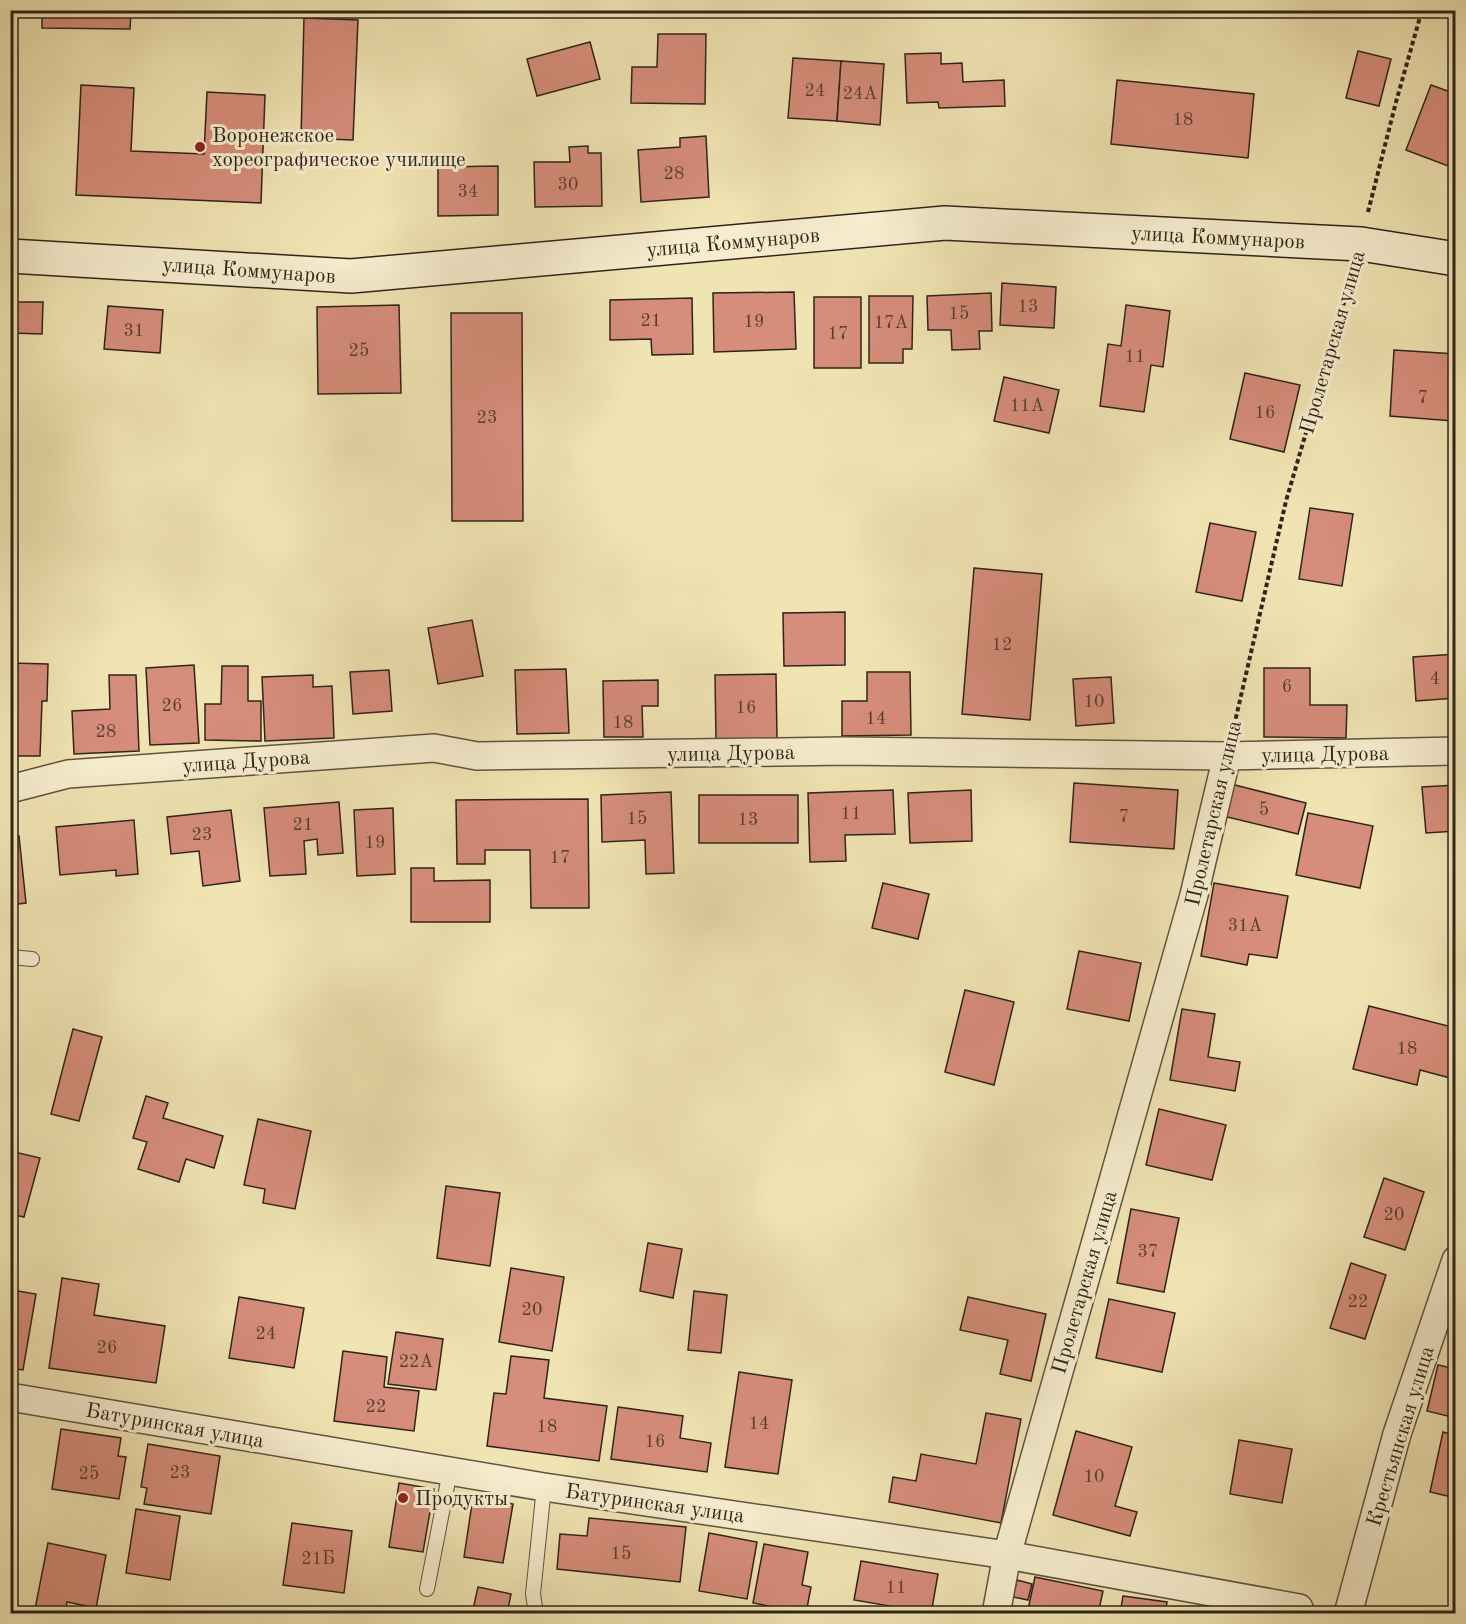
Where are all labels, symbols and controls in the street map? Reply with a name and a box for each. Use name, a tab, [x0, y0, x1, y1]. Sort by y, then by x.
house number: 24	[805, 82, 825, 100]
house number: 24А	[843, 85, 878, 103]
house number: 18	[1173, 111, 1193, 129]
place label: Воронежское хореографическое училище	[212, 126, 466, 171]
marker: Воронежское хореографическое училище	[193, 140, 207, 154]
house number: 28	[664, 165, 684, 183]
house number: 30	[558, 176, 578, 194]
house number: 34	[458, 183, 478, 201]
street label: улица Коммунаров	[1131, 223, 1305, 254]
street label: улица Коммунаров	[646, 225, 821, 262]
street label: Пролетарская улица	[1297, 248, 1370, 437]
street label: улица Коммунаров	[161, 255, 336, 288]
house number: 13	[1018, 298, 1038, 316]
house number: 15	[949, 305, 969, 323]
house number: 21	[641, 312, 661, 330]
house number: 19	[744, 313, 764, 331]
house number: 17А	[874, 314, 909, 332]
house number: 31	[124, 322, 144, 340]
house number: 17	[828, 325, 848, 343]
house number: 25	[349, 342, 369, 360]
house number: 11	[1125, 348, 1145, 366]
house number: 7	[1418, 389, 1428, 407]
house number: 11А	[1010, 397, 1045, 415]
house number: 16	[1255, 404, 1275, 422]
house number: 23	[477, 409, 497, 427]
house number: 12	[992, 636, 1012, 654]
house number: 4	[1430, 670, 1440, 688]
house number: 6	[1282, 678, 1292, 696]
house number: 10	[1084, 693, 1104, 711]
house number: 26	[162, 697, 182, 715]
house number: 16	[736, 699, 756, 717]
house number: 14	[866, 710, 886, 728]
house number: 18	[613, 714, 633, 732]
street label: Пролетарская улица	[1183, 718, 1246, 908]
house number: 28	[96, 723, 116, 741]
street label: улица Дурова	[667, 743, 795, 766]
street label: улица Дурова	[1261, 744, 1389, 767]
street label: улица Дурова	[182, 748, 311, 777]
house number: 5	[1259, 801, 1269, 819]
house number: 11	[841, 805, 861, 823]
house number: 7	[1119, 808, 1129, 826]
house number: 15	[627, 810, 647, 828]
house number: 13	[738, 811, 758, 829]
house number: 21	[293, 816, 313, 834]
house number: 23	[192, 826, 212, 844]
house number: 19	[365, 834, 385, 852]
house number: 17	[550, 849, 570, 867]
house number: 31А	[1228, 917, 1263, 935]
house number: 18	[1397, 1040, 1417, 1058]
street label: Пролетарская улица	[1049, 1188, 1122, 1377]
house number: 20	[1384, 1206, 1404, 1224]
house number: 37	[1138, 1243, 1158, 1261]
house number: 22	[1348, 1293, 1368, 1311]
house number: 20	[522, 1301, 542, 1319]
house number: 24	[256, 1325, 276, 1343]
house number: 26	[97, 1339, 117, 1357]
street label: Крестьянская улица	[1364, 1344, 1439, 1529]
house number: 22А	[399, 1353, 434, 1371]
house number: 22	[366, 1398, 386, 1416]
street label: Батуринская улица	[84, 1400, 265, 1452]
house number: 14	[749, 1415, 769, 1433]
house number: 18	[537, 1418, 557, 1436]
house number: 16	[645, 1433, 665, 1451]
house number: 23	[170, 1464, 190, 1482]
house number: 25	[79, 1465, 99, 1483]
house number: 10	[1084, 1468, 1104, 1486]
street label: Батуринская улица	[564, 1482, 746, 1527]
place label: Продукты	[415, 1489, 508, 1510]
marker: Продукты	[396, 1491, 410, 1505]
house number: 15	[611, 1545, 631, 1563]
house number: 21Б	[301, 1550, 335, 1568]
house number: 11	[886, 1579, 906, 1597]

